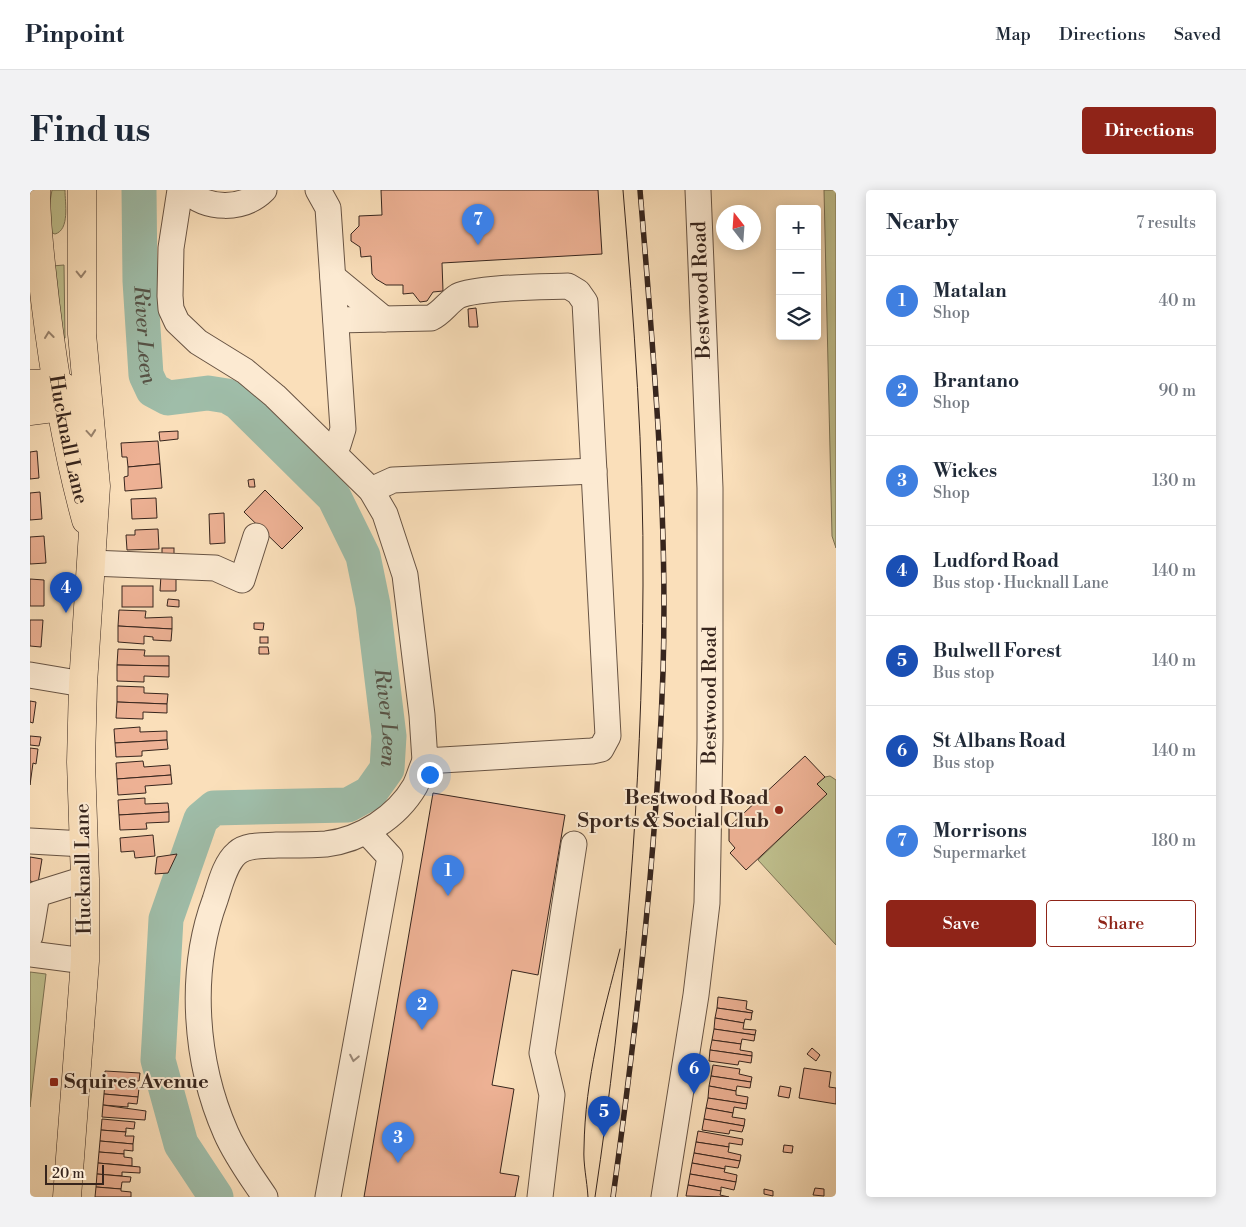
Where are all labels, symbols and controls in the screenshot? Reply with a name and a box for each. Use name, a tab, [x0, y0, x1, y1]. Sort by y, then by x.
text: Pinpoint	[25, 20, 124, 50]
text: Map	[995, 23, 1031, 46]
text: Directions	[1059, 23, 1146, 46]
text: Saved	[1174, 23, 1221, 46]
button: Directions	[1082, 107, 1216, 154]
text: Find us	[30, 109, 150, 152]
pin: 7	[462, 204, 494, 245]
north arrow	[716, 205, 761, 250]
map controls	[776, 205, 821, 340]
button: +	[776, 205, 821, 250]
text: Nearby	[886, 210, 959, 236]
text: 7 results	[1136, 213, 1196, 233]
street label: Bestwood Road	[687, 220, 717, 360]
button: −	[776, 250, 821, 295]
one-way arrow	[76, 270, 86, 278]
text: Matalan	[933, 279, 1007, 303]
water label: River Leen	[127, 284, 162, 389]
text: 1	[898, 291, 906, 311]
text: 40 m	[1159, 291, 1196, 311]
button: layers	[776, 295, 821, 340]
text: Shop	[933, 303, 970, 323]
one-way arrow	[44, 330, 55, 338]
text: Brantano	[933, 369, 1019, 393]
street label: Hucknall Lane	[43, 373, 94, 507]
text: 2	[897, 381, 907, 401]
text: 90 m	[1158, 381, 1196, 401]
text: Shop	[933, 393, 970, 413]
one-way arrow	[85, 430, 96, 438]
text: Wickes	[933, 459, 997, 483]
text: 3	[897, 471, 907, 491]
text: 130 m	[1152, 471, 1196, 491]
text: Shop	[933, 483, 970, 503]
text: Ludford Road	[933, 549, 1059, 573]
text: 4	[897, 561, 907, 581]
text: 140 m	[1152, 561, 1196, 581]
pin: 4	[50, 572, 82, 613]
text: Bus stop · Hucknall Lane	[933, 573, 1109, 593]
street label: Bestwood Road	[697, 625, 723, 766]
text: Bulwell Forest	[933, 639, 1062, 663]
text: 5	[897, 651, 907, 671]
text: 140 m	[1152, 651, 1196, 671]
text: Bus stop	[933, 663, 995, 683]
water label: River Leen	[368, 666, 402, 768]
text: St Albans Road	[933, 729, 1066, 753]
text: 6	[897, 741, 907, 761]
text: 140 m	[1152, 741, 1196, 761]
text: Bus stop	[933, 753, 995, 773]
your location	[417, 762, 443, 788]
place label: Bestwood Road Sports & Social Club	[578, 786, 769, 834]
street label: Hucknall Lane	[70, 803, 98, 935]
marker: Bestwood Road Sports & Social Club	[773, 804, 785, 816]
text: Morrisons	[933, 819, 1027, 843]
text: 7	[897, 831, 907, 851]
text: 180 m	[1152, 831, 1196, 851]
text: Supermarket	[933, 843, 1027, 863]
pin: 1	[432, 855, 464, 896]
button: Save	[886, 900, 1036, 947]
button: Share	[1046, 900, 1196, 947]
pin: 2	[406, 989, 438, 1030]
one-way arrow	[349, 1053, 359, 1062]
pin: 6	[678, 1053, 710, 1094]
place label: Squires Avenue	[64, 1070, 209, 1095]
marker: Squires Avenue	[48, 1076, 60, 1088]
pin: 5	[588, 1096, 620, 1137]
pin: 3	[382, 1122, 414, 1163]
scale bar	[45, 1162, 104, 1185]
text: 20 m	[52, 1165, 84, 1183]

